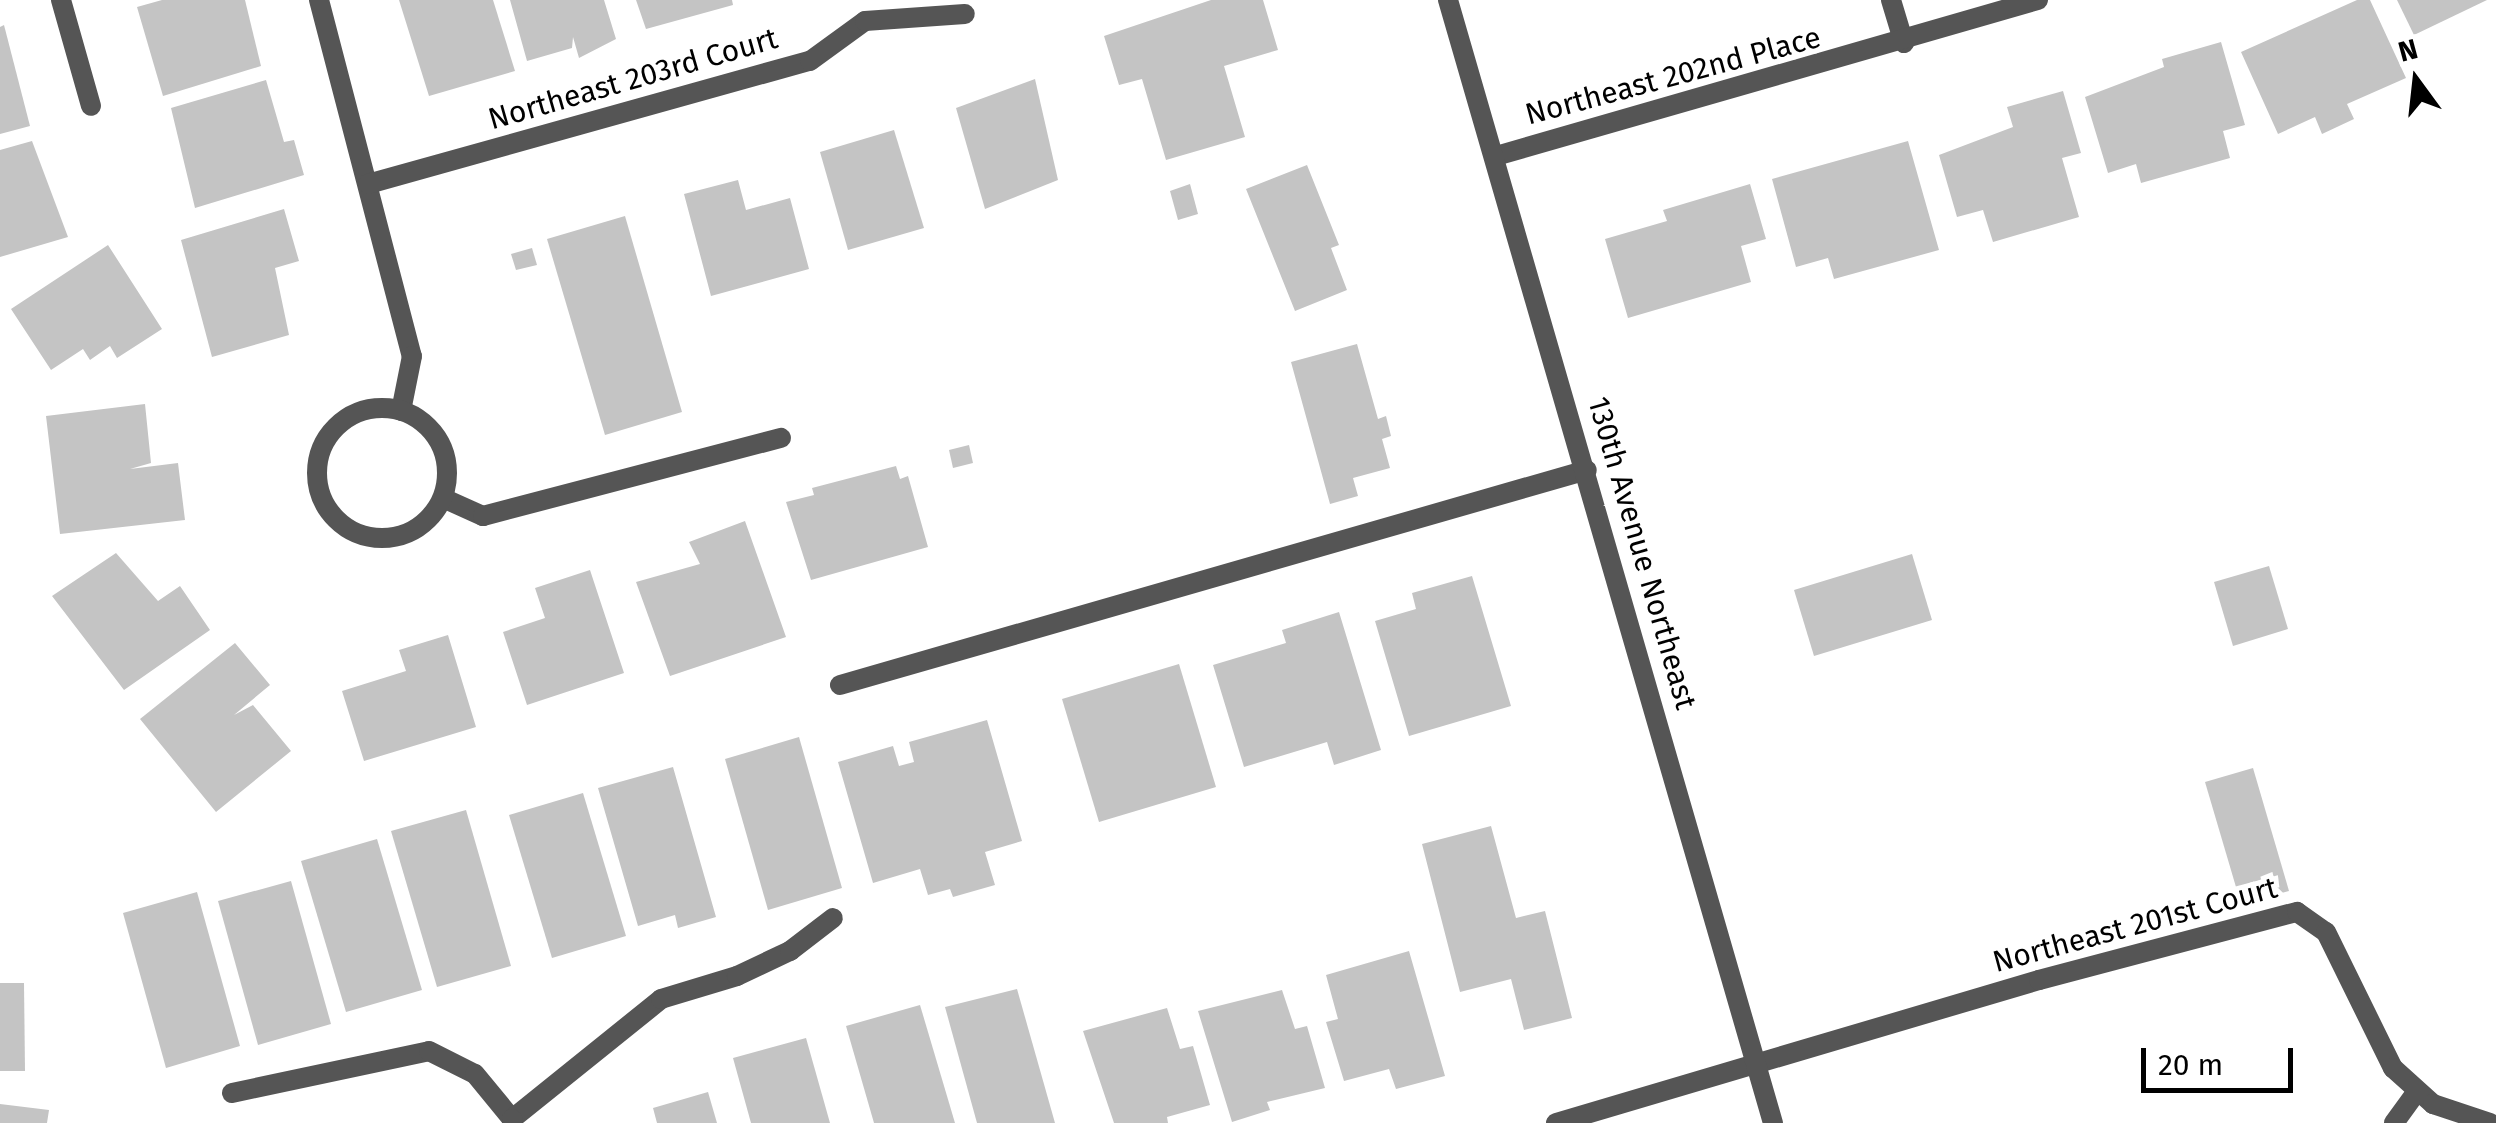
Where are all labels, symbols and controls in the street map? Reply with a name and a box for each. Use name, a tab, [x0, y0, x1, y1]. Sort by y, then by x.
street label: Northeast 202nd Place	[1521, 19, 1825, 133]
street label: Northeast 203rd Court	[484, 20, 782, 138]
north arrow	[2366, 30, 2466, 130]
text: N	[2395, 32, 2421, 69]
street label: 130th Avenue Northeast	[1580, 393, 1704, 713]
street label: Northeast 201st Court	[1989, 870, 2281, 980]
scale bar	[2146, 1028, 2298, 1090]
text: 20 m	[2158, 1047, 2223, 1083]

